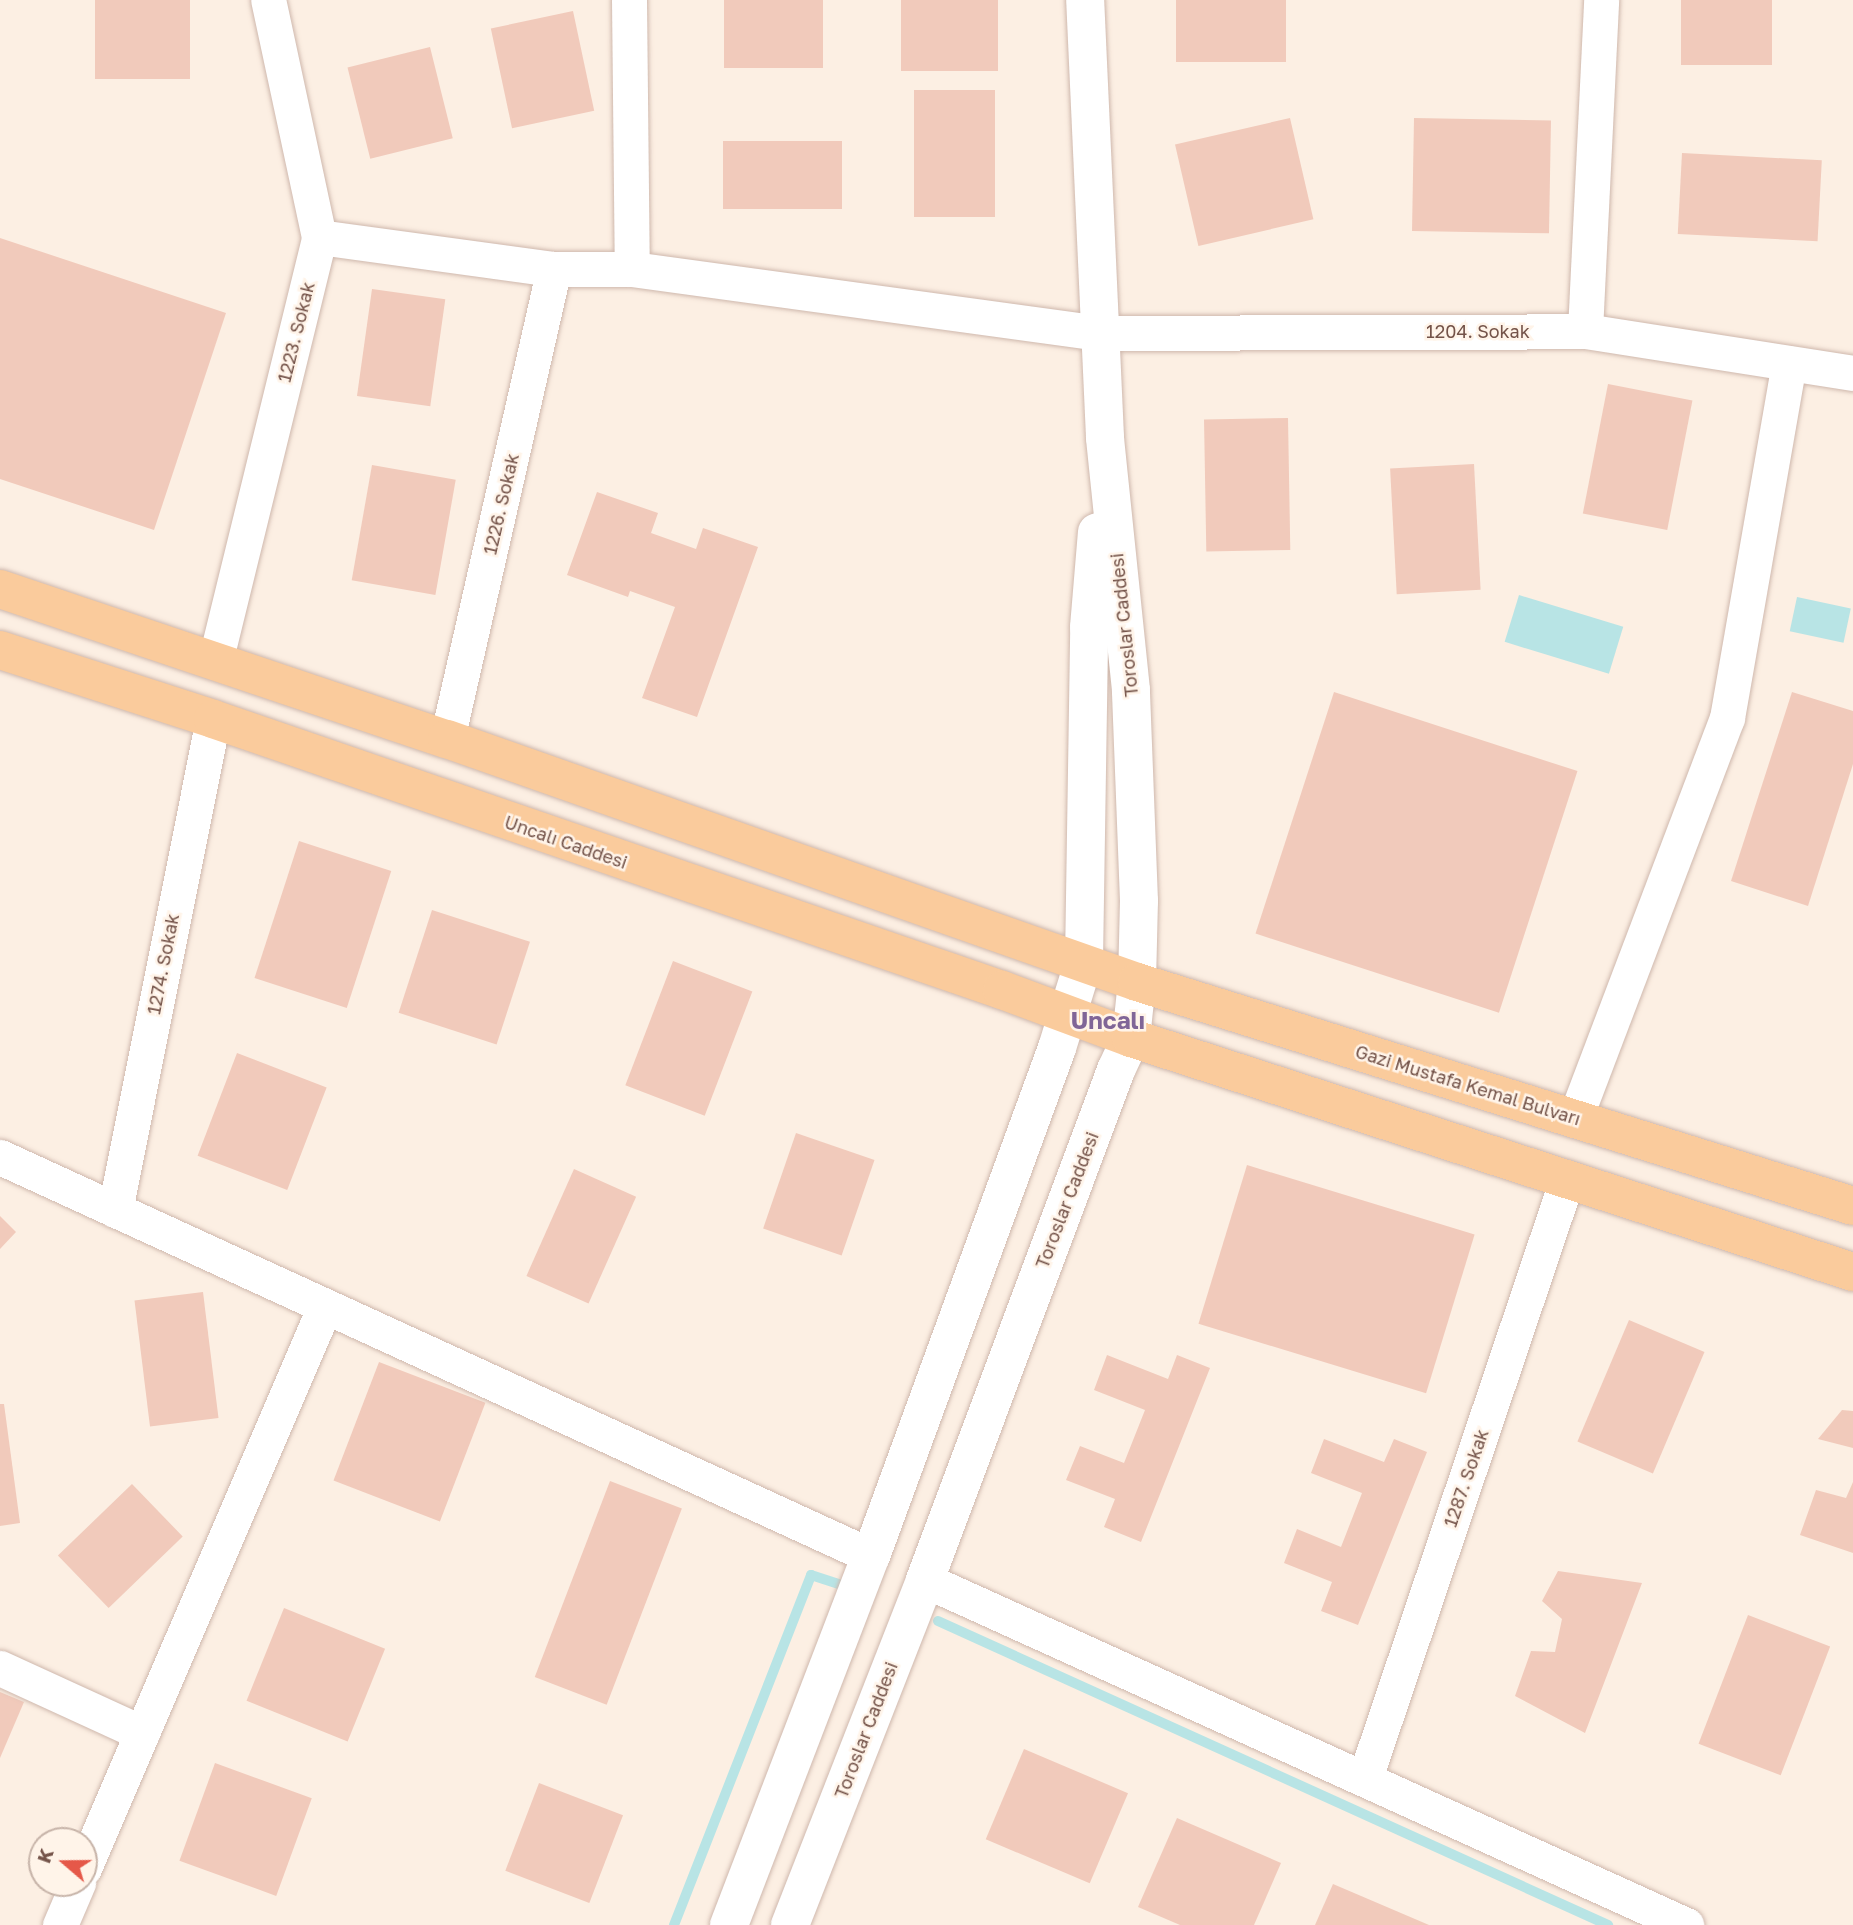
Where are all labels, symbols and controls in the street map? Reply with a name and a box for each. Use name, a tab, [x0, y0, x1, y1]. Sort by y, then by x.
street label: 1223. Sokak	[273, 280, 319, 384]
street label: 1204. Sokak	[1426, 320, 1530, 342]
street label: 1226. Sokak	[479, 451, 523, 557]
street label: Toroslar Caddesi	[1106, 552, 1142, 698]
street label: Uncalı Caddesi	[502, 811, 630, 873]
street label: 1274. Sokak	[143, 912, 183, 1016]
district label: Uncalı	[1071, 1006, 1145, 1034]
street label: Gazi Mustafa Kemal Bulvarı	[1353, 1040, 1583, 1130]
street label: Toroslar Caddesi	[1031, 1129, 1103, 1271]
street label: 1287. Sokak	[1439, 1426, 1493, 1530]
street label: Toroslar Caddesi	[830, 1659, 902, 1801]
north arrow	[28, 1827, 98, 1897]
text: K	[32, 1845, 58, 1866]

